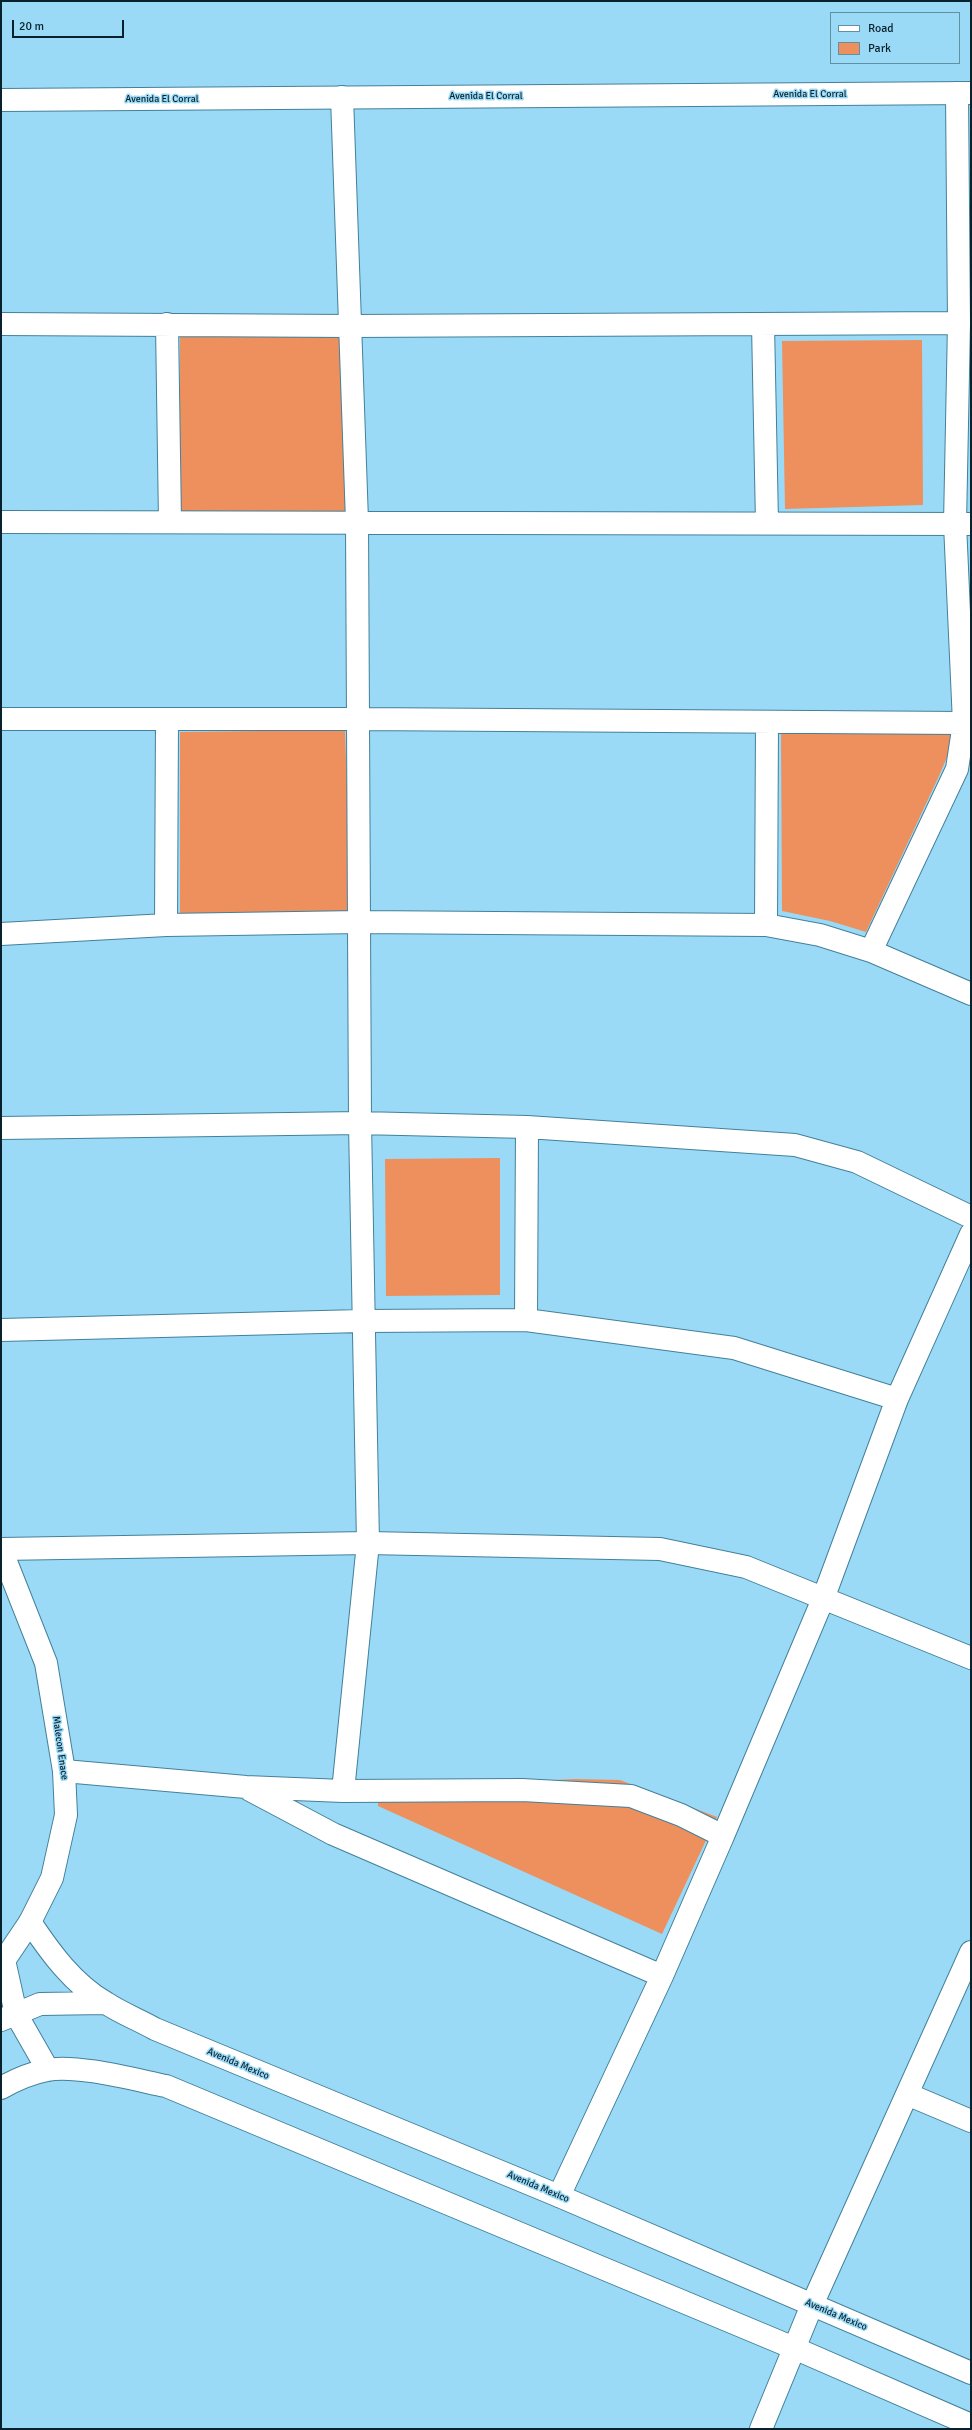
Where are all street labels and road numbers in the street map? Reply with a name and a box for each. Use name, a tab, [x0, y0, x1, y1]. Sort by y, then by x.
street label: Avenida El Corral	[773, 88, 847, 100]
street label: Avenida El Corral	[449, 90, 523, 102]
street label: Avenida El Corral	[125, 93, 199, 105]
street label: Malecon Enace	[50, 1715, 70, 1781]
street label: Avenida Mexico	[205, 2046, 271, 2082]
street label: Avenida Mexico	[505, 2169, 571, 2205]
street label: Avenida Mexico	[803, 2297, 869, 2333]

